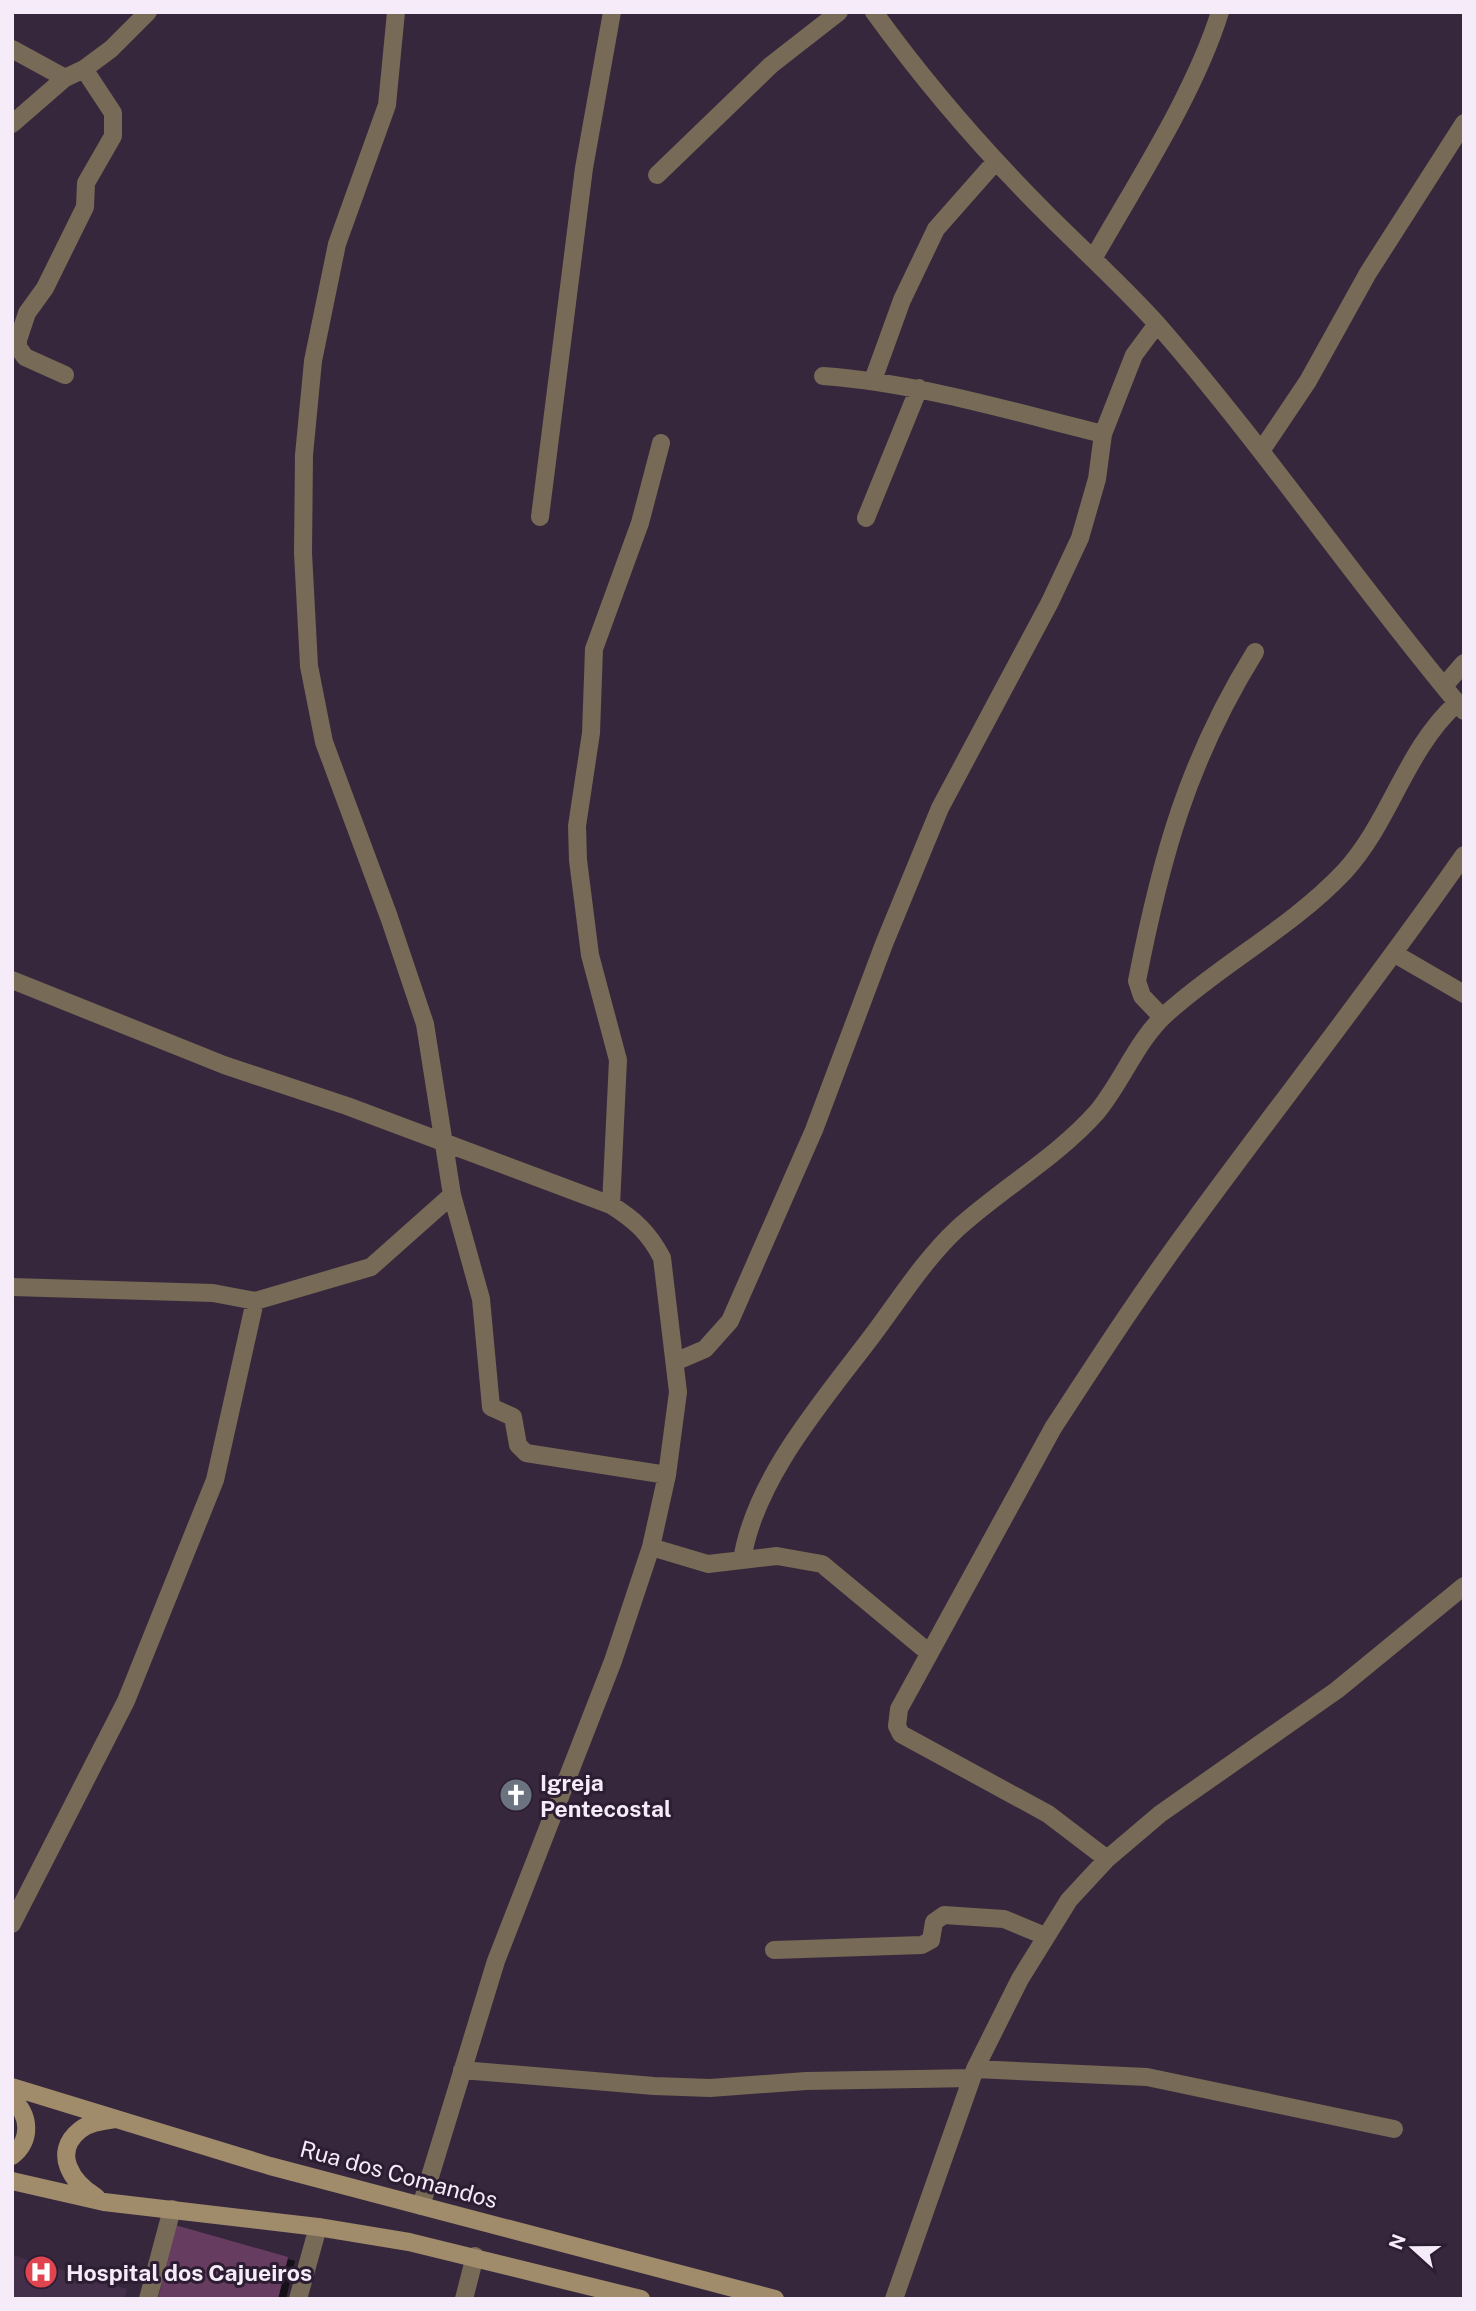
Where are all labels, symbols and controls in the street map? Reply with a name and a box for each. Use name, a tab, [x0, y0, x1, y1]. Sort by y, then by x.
place label: Igreja Pentecostal	[540, 1769, 672, 1822]
church icon: Igreja Pentecostal	[497, 1776, 535, 1814]
street label: Rua dos Comandos	[297, 2135, 501, 2213]
north arrow	[1378, 2213, 1448, 2283]
text: N	[1384, 2231, 1410, 2253]
hospital icon: Hospital dos Cajueiros	[22, 2253, 60, 2291]
place label: Hospital dos Cajueiros	[66, 2259, 312, 2286]

